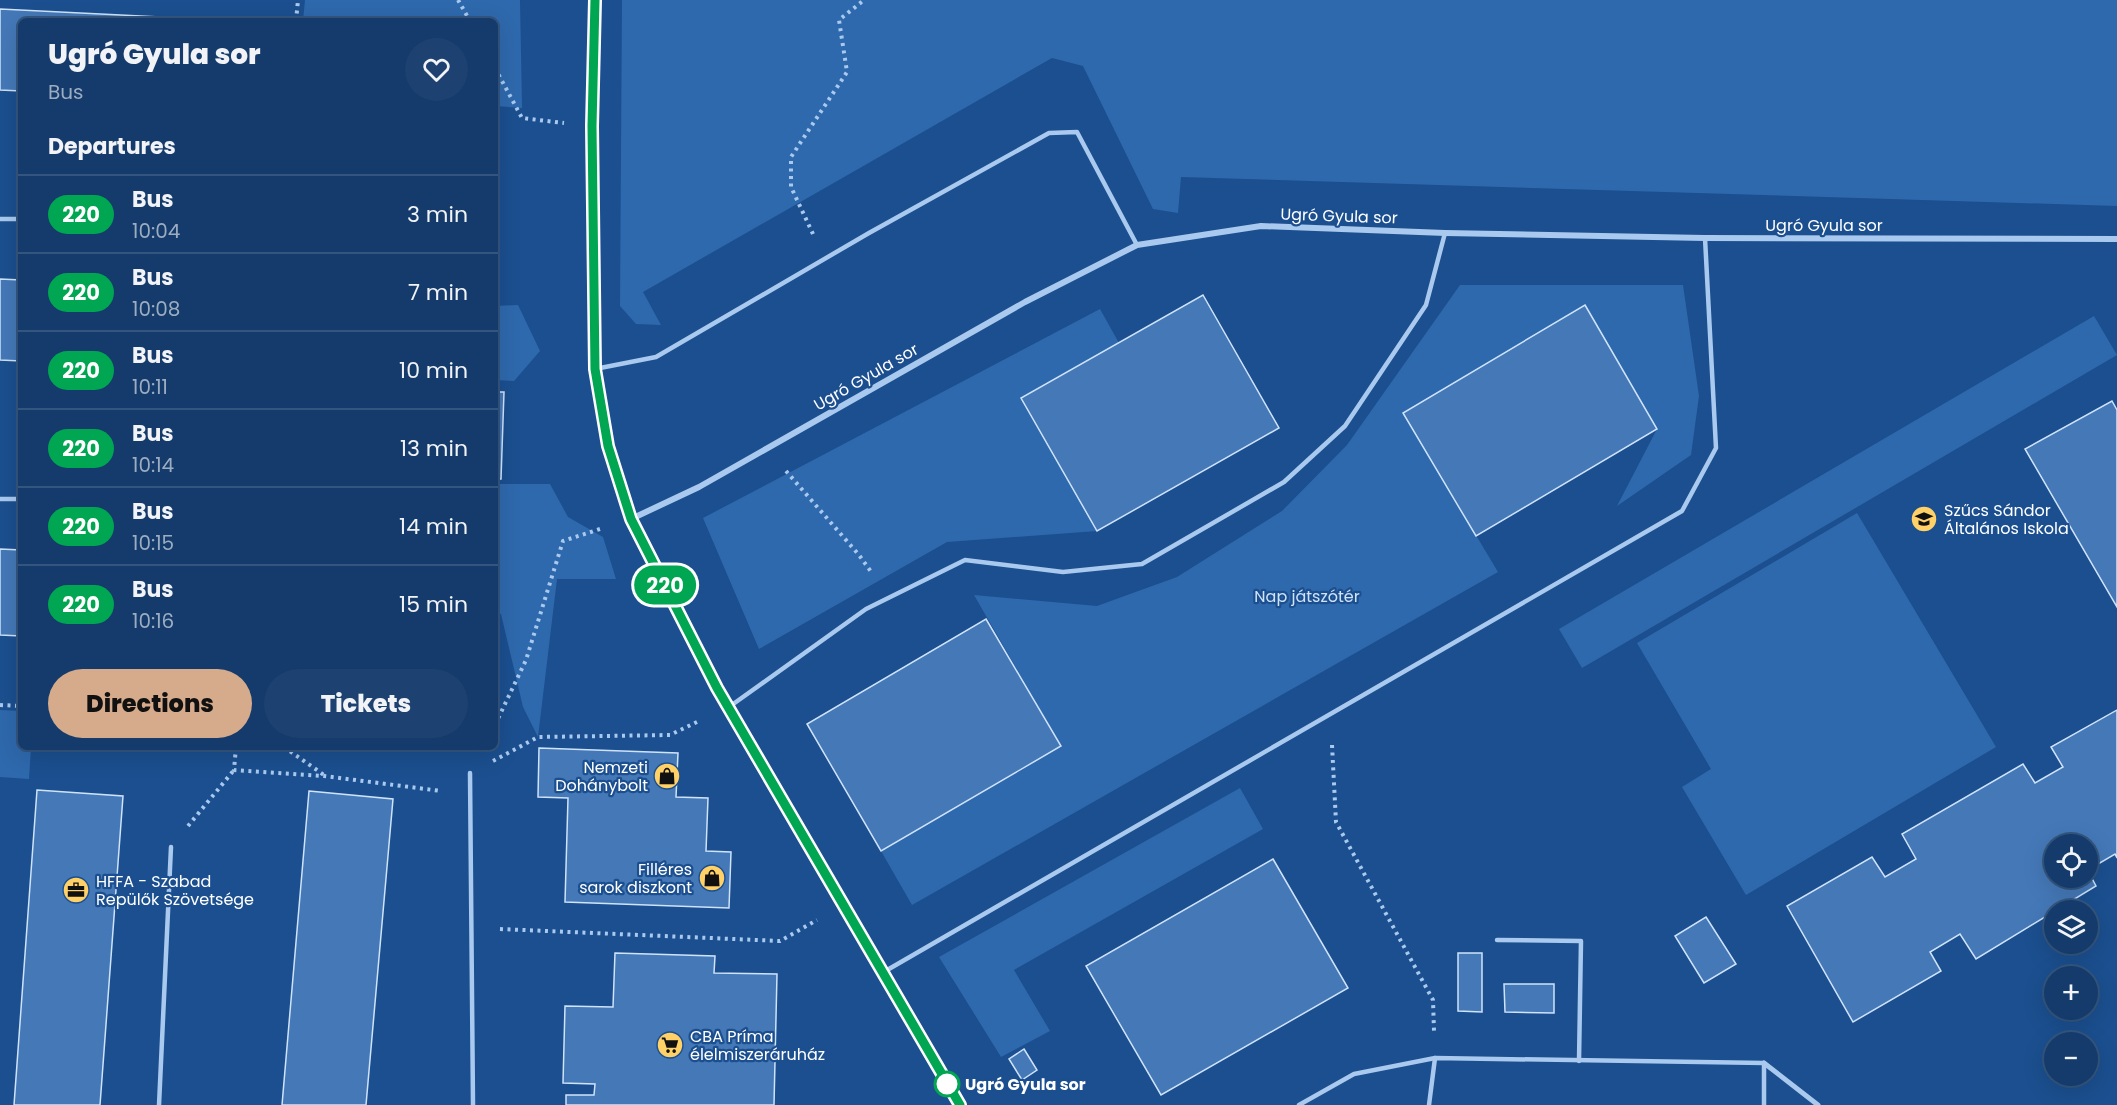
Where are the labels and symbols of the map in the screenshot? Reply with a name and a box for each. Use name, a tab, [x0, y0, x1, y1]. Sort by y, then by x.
street label: Ugró Gyula sor	[1280, 202, 1398, 230]
street label: Ugró Gyula sor	[1765, 214, 1883, 237]
street label: Ugró Gyula sor	[809, 338, 923, 416]
place label: Szűcs Sándor Általános Iskola	[1944, 499, 2069, 540]
school or university icon: Szűcs Sándor Általános Iskola	[1909, 504, 1939, 534]
line badge: 220	[630, 566, 700, 604]
park label: Nap játszótér	[1254, 585, 1360, 608]
place label: Nemzeti Dohánybolt	[555, 756, 648, 797]
shop icon: Nemzeti Dohánybolt	[652, 761, 682, 791]
place label: Filléres sarok diszkont	[579, 858, 692, 899]
shop icon: Filléres sarok diszkont	[697, 863, 727, 893]
place label: HFFA - Szabad Repülők Szövetsége	[96, 870, 254, 911]
office icon: HFFA - Szabad Repülők Szövetsége	[61, 875, 91, 905]
place label: CBA Príma élelmiszeráruház	[690, 1025, 825, 1066]
supermarket icon: CBA Príma élelmiszeráruház	[655, 1030, 685, 1060]
marker: Ugró Gyula sor	[934, 1071, 960, 1097]
place label: Ugró Gyula sor	[965, 1073, 1086, 1096]

